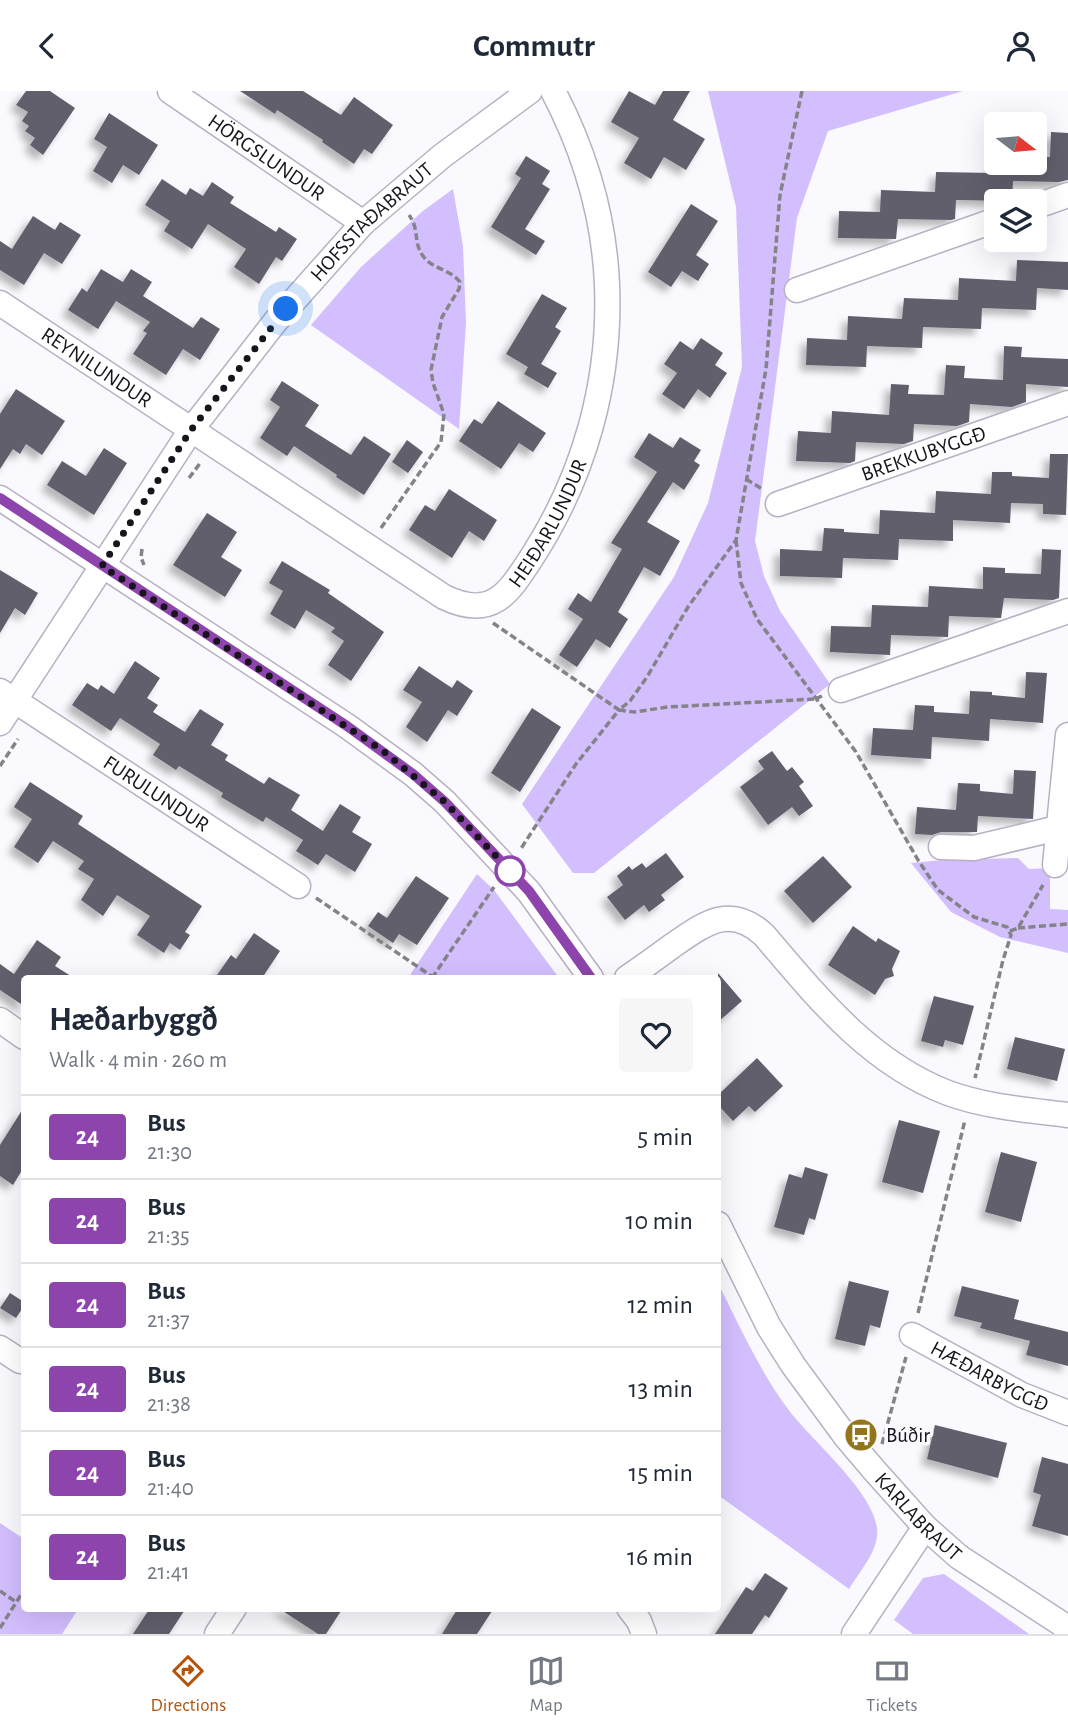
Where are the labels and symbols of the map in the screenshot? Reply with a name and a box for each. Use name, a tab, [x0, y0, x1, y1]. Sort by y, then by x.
street label: HÖRGSLUNDUR	[204, 110, 328, 205]
north arrow	[984, 112, 1046, 175]
street label: HOFSSTAÐABRAUT	[307, 159, 437, 285]
your location	[268, 291, 303, 326]
street label: REYNILUNDUR	[37, 324, 155, 411]
street label: BREKKUBYGGÐ	[859, 423, 989, 485]
street label: HEIÐARLUNDUR	[505, 456, 591, 591]
street label: FURULUNDUR	[100, 752, 213, 836]
unlabelled marker	[495, 856, 525, 886]
street label: HÆÐARBYGGÐ	[927, 1337, 1051, 1415]
bus stop icon: Búðir	[842, 1416, 880, 1454]
place label: Búðir	[886, 1425, 930, 1446]
street label: KARLABRAUT	[871, 1469, 965, 1565]

